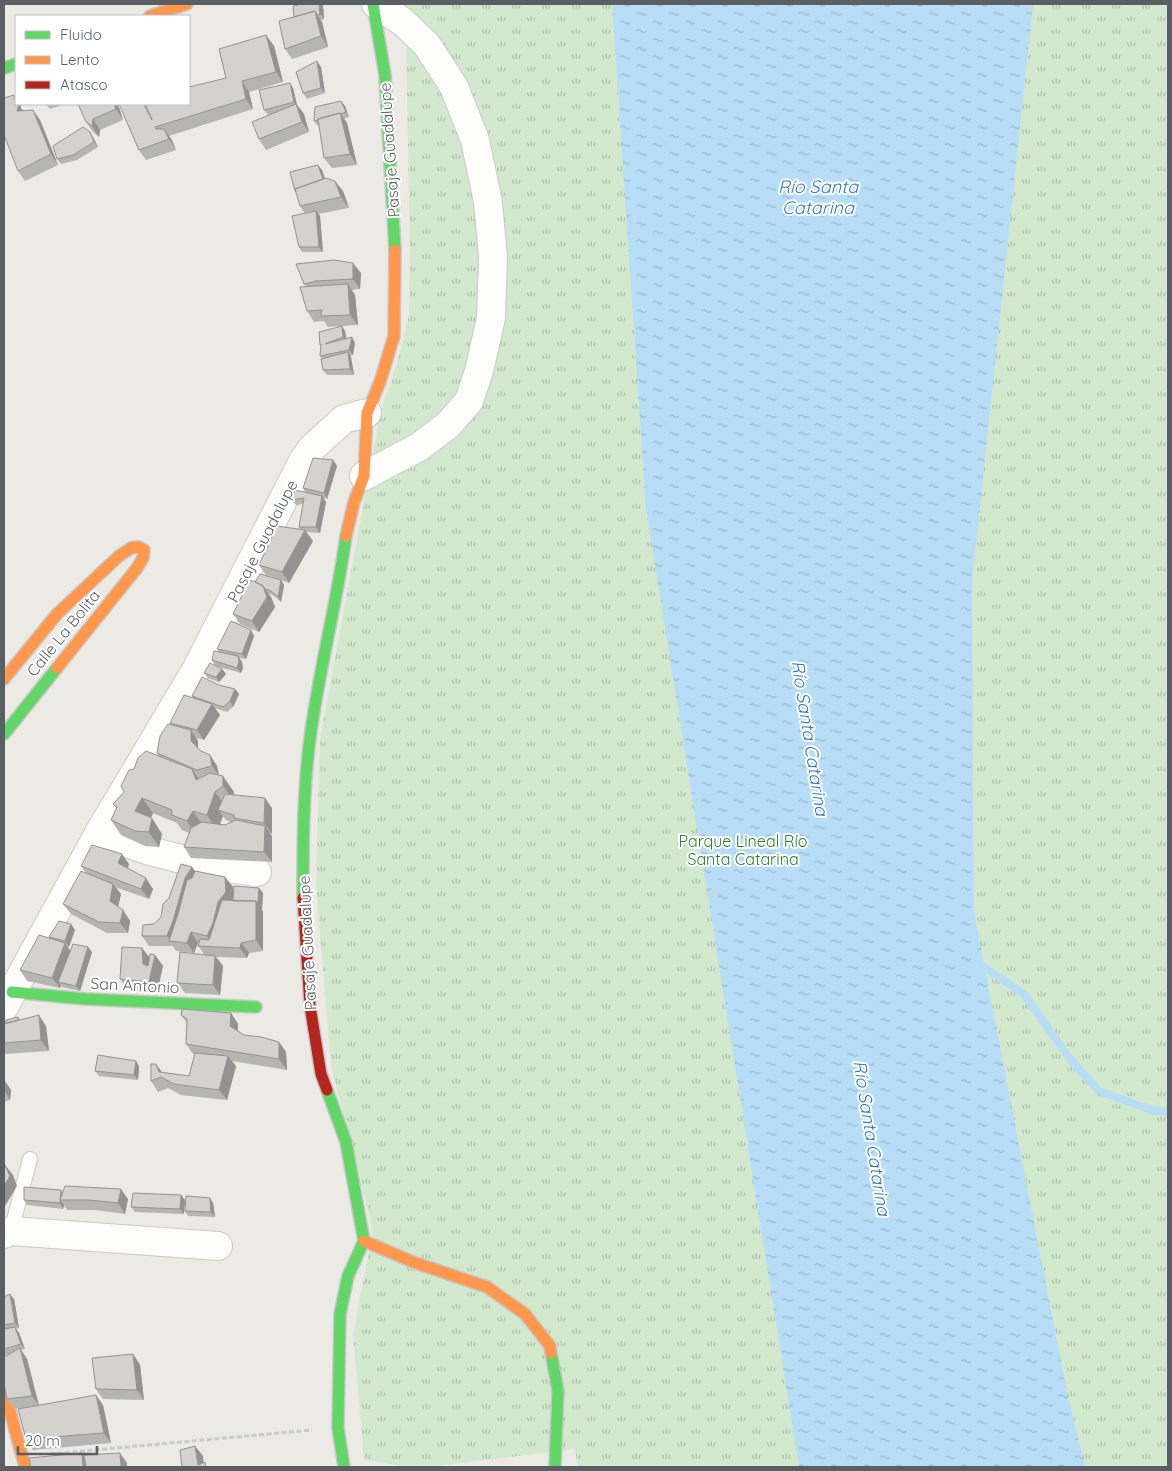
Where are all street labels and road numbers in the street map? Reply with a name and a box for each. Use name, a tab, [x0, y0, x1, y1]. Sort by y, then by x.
street label: Pasaje Guadalupe	[374, 82, 404, 218]
street label: Pasaje Guadalupe	[222, 476, 302, 606]
street label: Calle La Bolita	[22, 586, 104, 680]
street label: Pasaje Guadalupe	[293, 875, 321, 1011]
street label: San Antonio	[90, 973, 180, 997]

